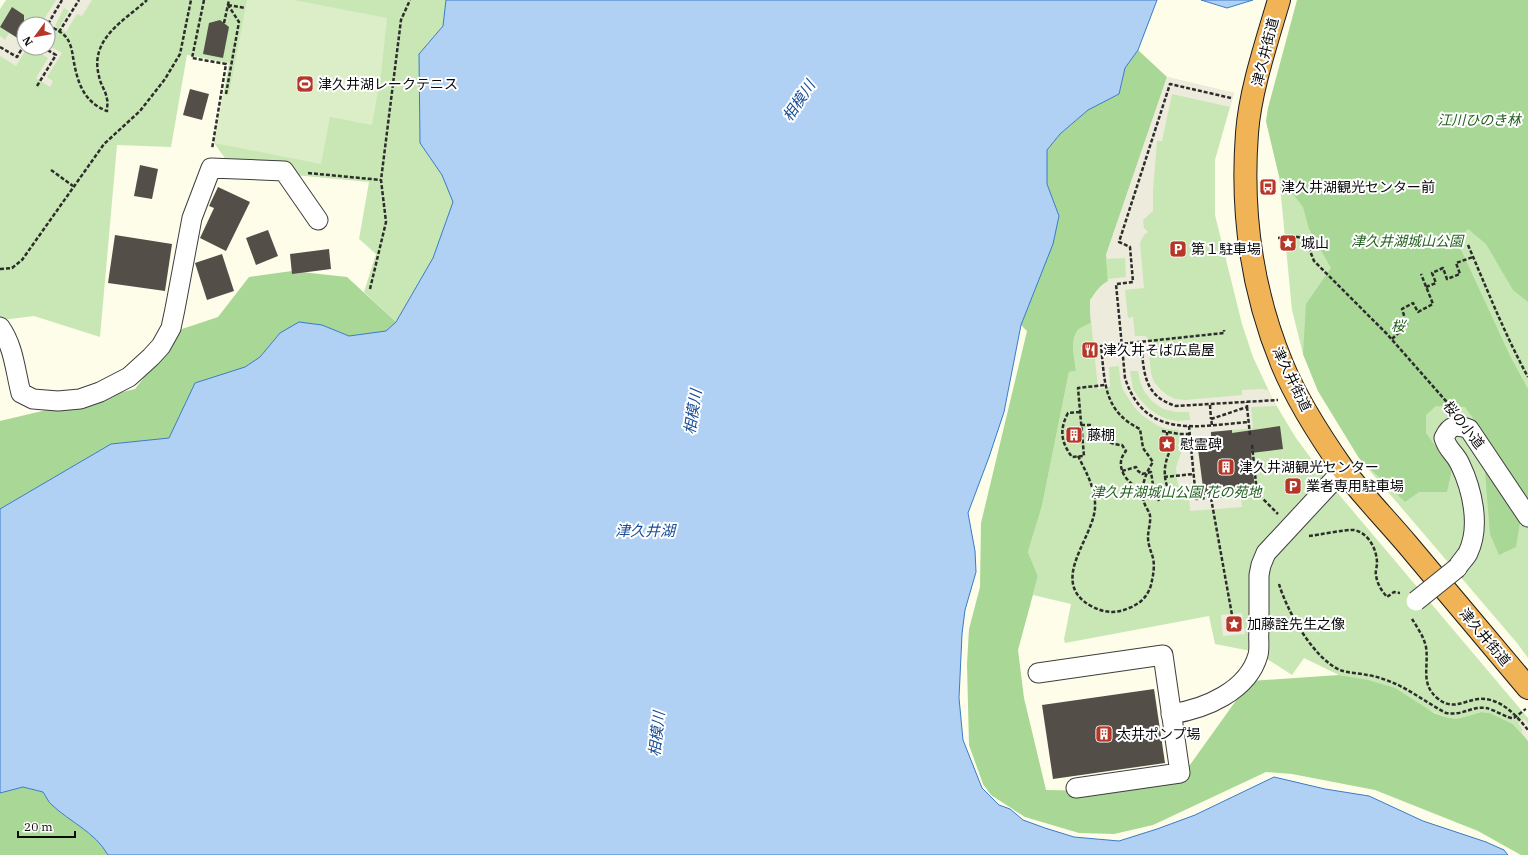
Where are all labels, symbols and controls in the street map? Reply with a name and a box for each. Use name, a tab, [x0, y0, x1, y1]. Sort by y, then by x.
north arrow	[16, 16, 56, 56]
street label: 津久井街道	[1248, 16, 1282, 88]
text: N	[19, 34, 36, 49]
sports icon: 津久井湖レークテニス	[295, 74, 315, 94]
place label: 津久井湖レークテニス	[318, 75, 458, 93]
water label: 相模川	[778, 75, 820, 125]
park label: 江川ひのき林	[1437, 111, 1523, 129]
bus stop icon: 津久井湖観光センター前	[1258, 177, 1278, 197]
place label: 津久井湖観光センター前	[1281, 178, 1435, 196]
park label: 津久井湖城山公園	[1351, 232, 1465, 250]
place icon: 城山	[1278, 233, 1298, 253]
place label: 城山	[1301, 234, 1329, 252]
parking icon: 第１駐車場	[1168, 239, 1188, 259]
place label: 第１駐車場	[1191, 240, 1261, 258]
park label: 桜	[1391, 317, 1408, 335]
restaurant icon: 津久井そば広島屋	[1080, 340, 1100, 360]
place label: 津久井そば広島屋	[1103, 341, 1215, 359]
street label: 津久井街道	[1269, 344, 1315, 414]
water label: 相模川	[680, 386, 706, 436]
street label: 桜の小道	[1440, 397, 1488, 453]
building icon: 藤棚	[1064, 425, 1084, 445]
place label: 藤棚	[1087, 426, 1115, 444]
place icon: 慰霊碑	[1157, 434, 1177, 454]
place label: 慰霊碑	[1180, 435, 1222, 453]
building icon: 津久井湖観光センター	[1216, 457, 1236, 477]
place label: 津久井湖観光センター	[1239, 458, 1379, 476]
parking icon: 業者専用駐車場	[1283, 476, 1303, 496]
place label: 業者専用駐車場	[1306, 477, 1404, 495]
park label: 津久井湖城山公園 花の苑地	[1091, 483, 1263, 501]
water label: 津久井湖	[615, 521, 677, 540]
street label: 津久井街道	[1456, 604, 1514, 670]
place icon: 加藤詮先生之像	[1224, 614, 1244, 634]
place label: 加藤詮先生之像	[1247, 615, 1345, 633]
water label: 相模川	[645, 709, 669, 757]
building icon: 太井ポンプ場	[1094, 724, 1114, 744]
place label: 太井ポンプ場	[1117, 725, 1201, 743]
scale bar	[18, 813, 75, 839]
text: 20 m	[24, 819, 53, 834]

